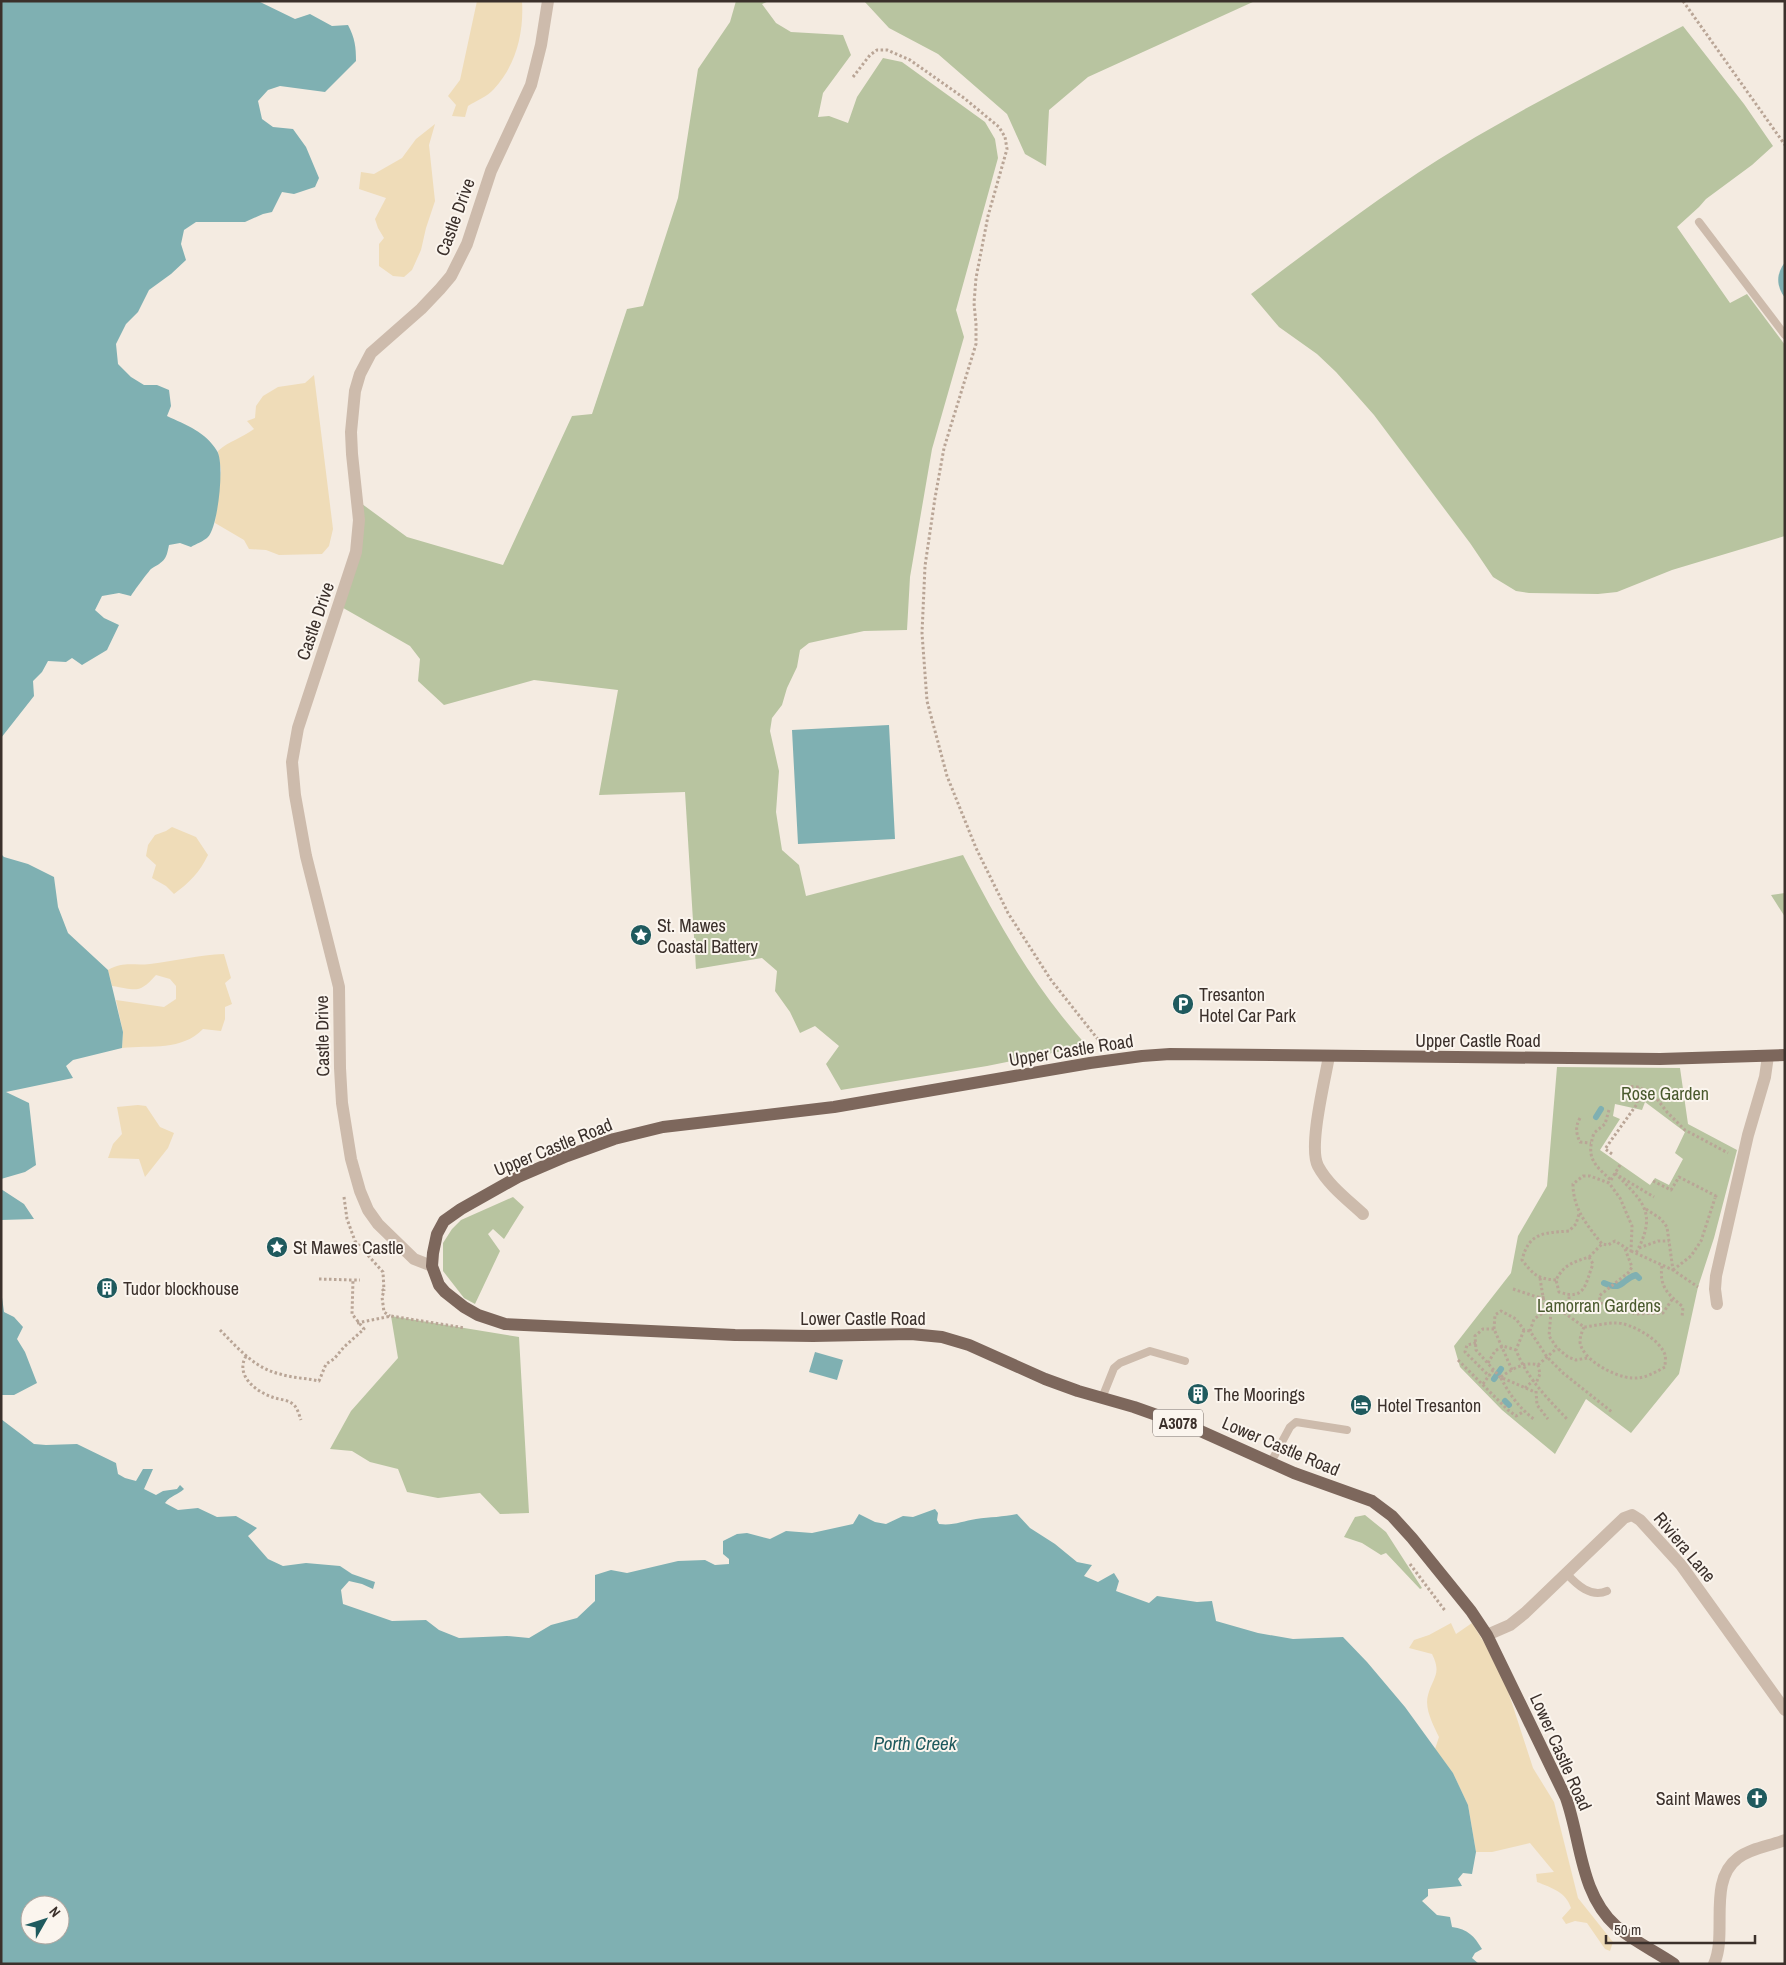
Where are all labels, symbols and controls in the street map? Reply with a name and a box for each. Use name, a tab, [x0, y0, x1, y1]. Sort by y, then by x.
street label: Castle Drive	[429, 175, 481, 259]
street label: Castle Drive	[290, 579, 340, 663]
place label: St. Mawes Coastal Battery	[657, 913, 759, 959]
place icon: St. Mawes Coastal Battery	[629, 923, 653, 947]
place label: Tresanton Hotel Car Park	[1199, 982, 1296, 1028]
parking icon: Tresanton Hotel Car Park	[1171, 992, 1195, 1016]
street label: Castle Drive	[309, 995, 335, 1077]
street label: Upper Castle Road	[1007, 1028, 1135, 1072]
street label: Upper Castle Road	[1415, 1028, 1541, 1053]
park label: Rose Garden	[1621, 1081, 1709, 1106]
street label: Upper Castle Road	[490, 1112, 616, 1182]
place icon: St Mawes Castle	[265, 1235, 289, 1259]
place label: St Mawes Castle	[293, 1235, 404, 1260]
building icon: Tudor blockhouse	[95, 1276, 119, 1300]
place label: Tudor blockhouse	[123, 1276, 239, 1301]
park label: Lamorran Gardens	[1537, 1293, 1661, 1318]
street label: Lower Castle Road	[800, 1306, 926, 1331]
building icon: The Moorings	[1186, 1382, 1210, 1406]
place label: The Moorings	[1214, 1382, 1305, 1407]
hotel icon: Hotel Tresanton	[1349, 1393, 1373, 1417]
place label: Hotel Tresanton	[1377, 1393, 1481, 1418]
road number: A3078	[1153, 1410, 1203, 1436]
street label: Lower Castle Road	[1218, 1410, 1344, 1482]
street label: Riviera Lane	[1648, 1507, 1722, 1587]
street label: Lower Castle Road	[1524, 1690, 1598, 1814]
water label: Porth Creek	[873, 1730, 958, 1756]
place label: Saint Mawes	[1656, 1786, 1741, 1811]
church icon: Saint Mawes	[1745, 1786, 1769, 1810]
north arrow	[20, 1895, 70, 1945]
text: N	[45, 1903, 65, 1921]
scale bar	[1606, 1912, 1755, 1944]
text: 50 m	[1614, 1919, 1641, 1940]

